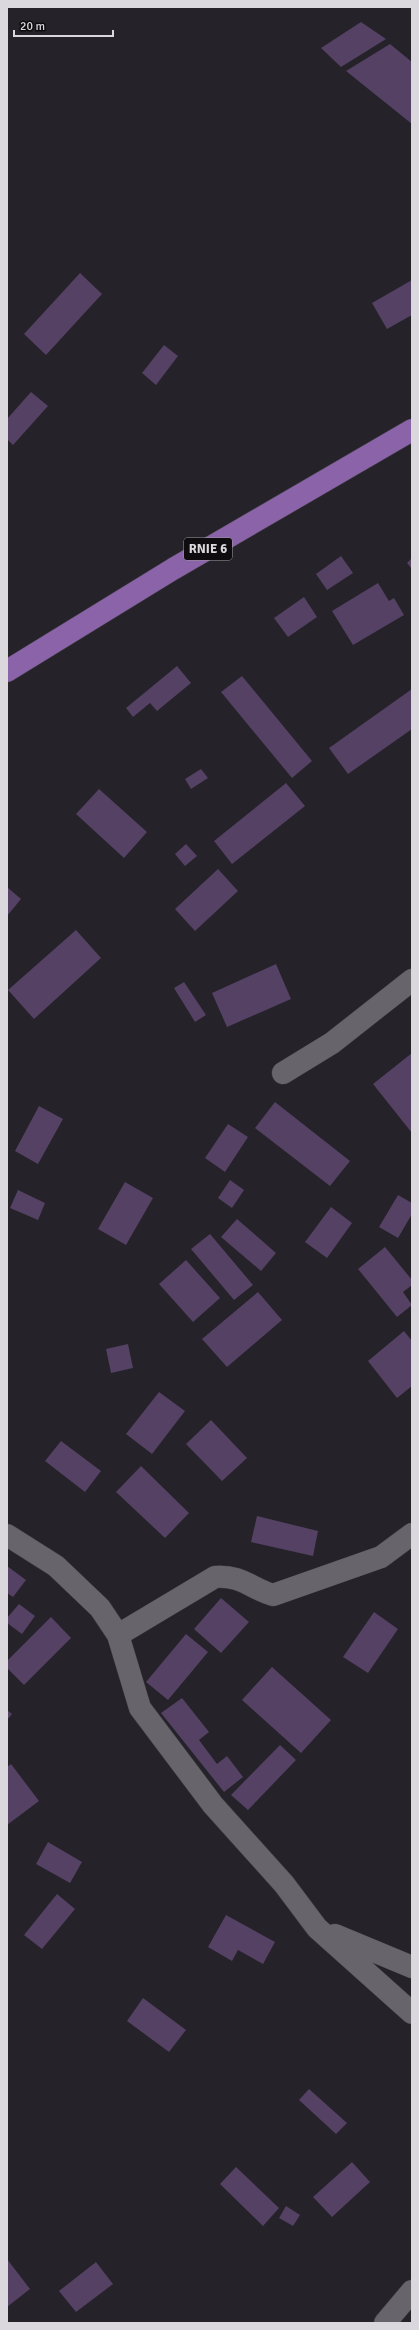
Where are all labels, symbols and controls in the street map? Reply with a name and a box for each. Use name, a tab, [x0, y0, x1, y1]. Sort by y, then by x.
scale bar	[14, 12, 113, 38]
text: 20 m	[20, 19, 45, 34]
road number: RNIE 6	[184, 538, 232, 560]

